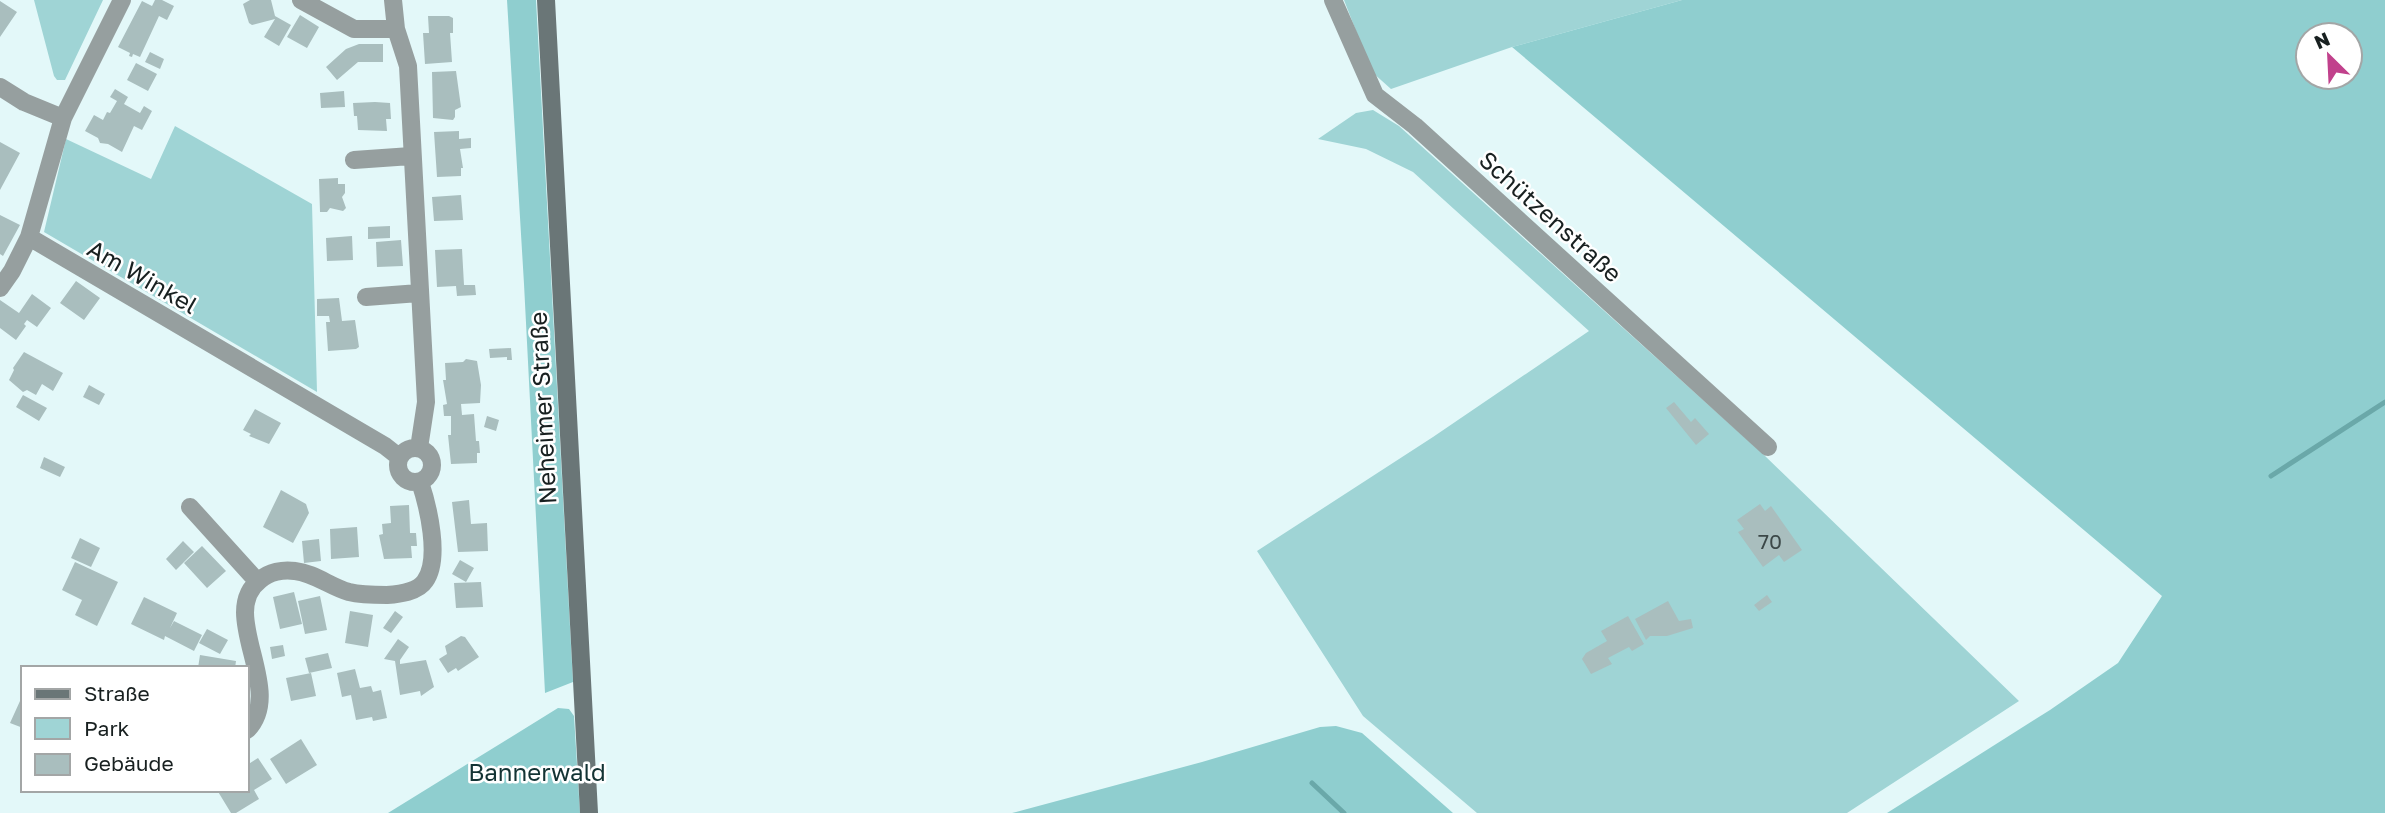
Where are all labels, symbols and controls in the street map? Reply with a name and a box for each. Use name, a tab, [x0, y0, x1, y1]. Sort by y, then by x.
north arrow	[2294, 21, 2364, 91]
text: N	[2311, 27, 2333, 53]
street label: Schützenstraße	[1474, 144, 1628, 288]
street label: Am Winkel	[83, 233, 203, 319]
street label: Neheimer Straße	[522, 311, 562, 505]
house number: 70	[1758, 528, 1782, 554]
legend	[21, 666, 248, 792]
text: Straße	[84, 680, 150, 706]
text: Park	[84, 715, 130, 741]
text: Gebäude	[84, 750, 174, 776]
park label: Bannerwald	[468, 757, 606, 786]

